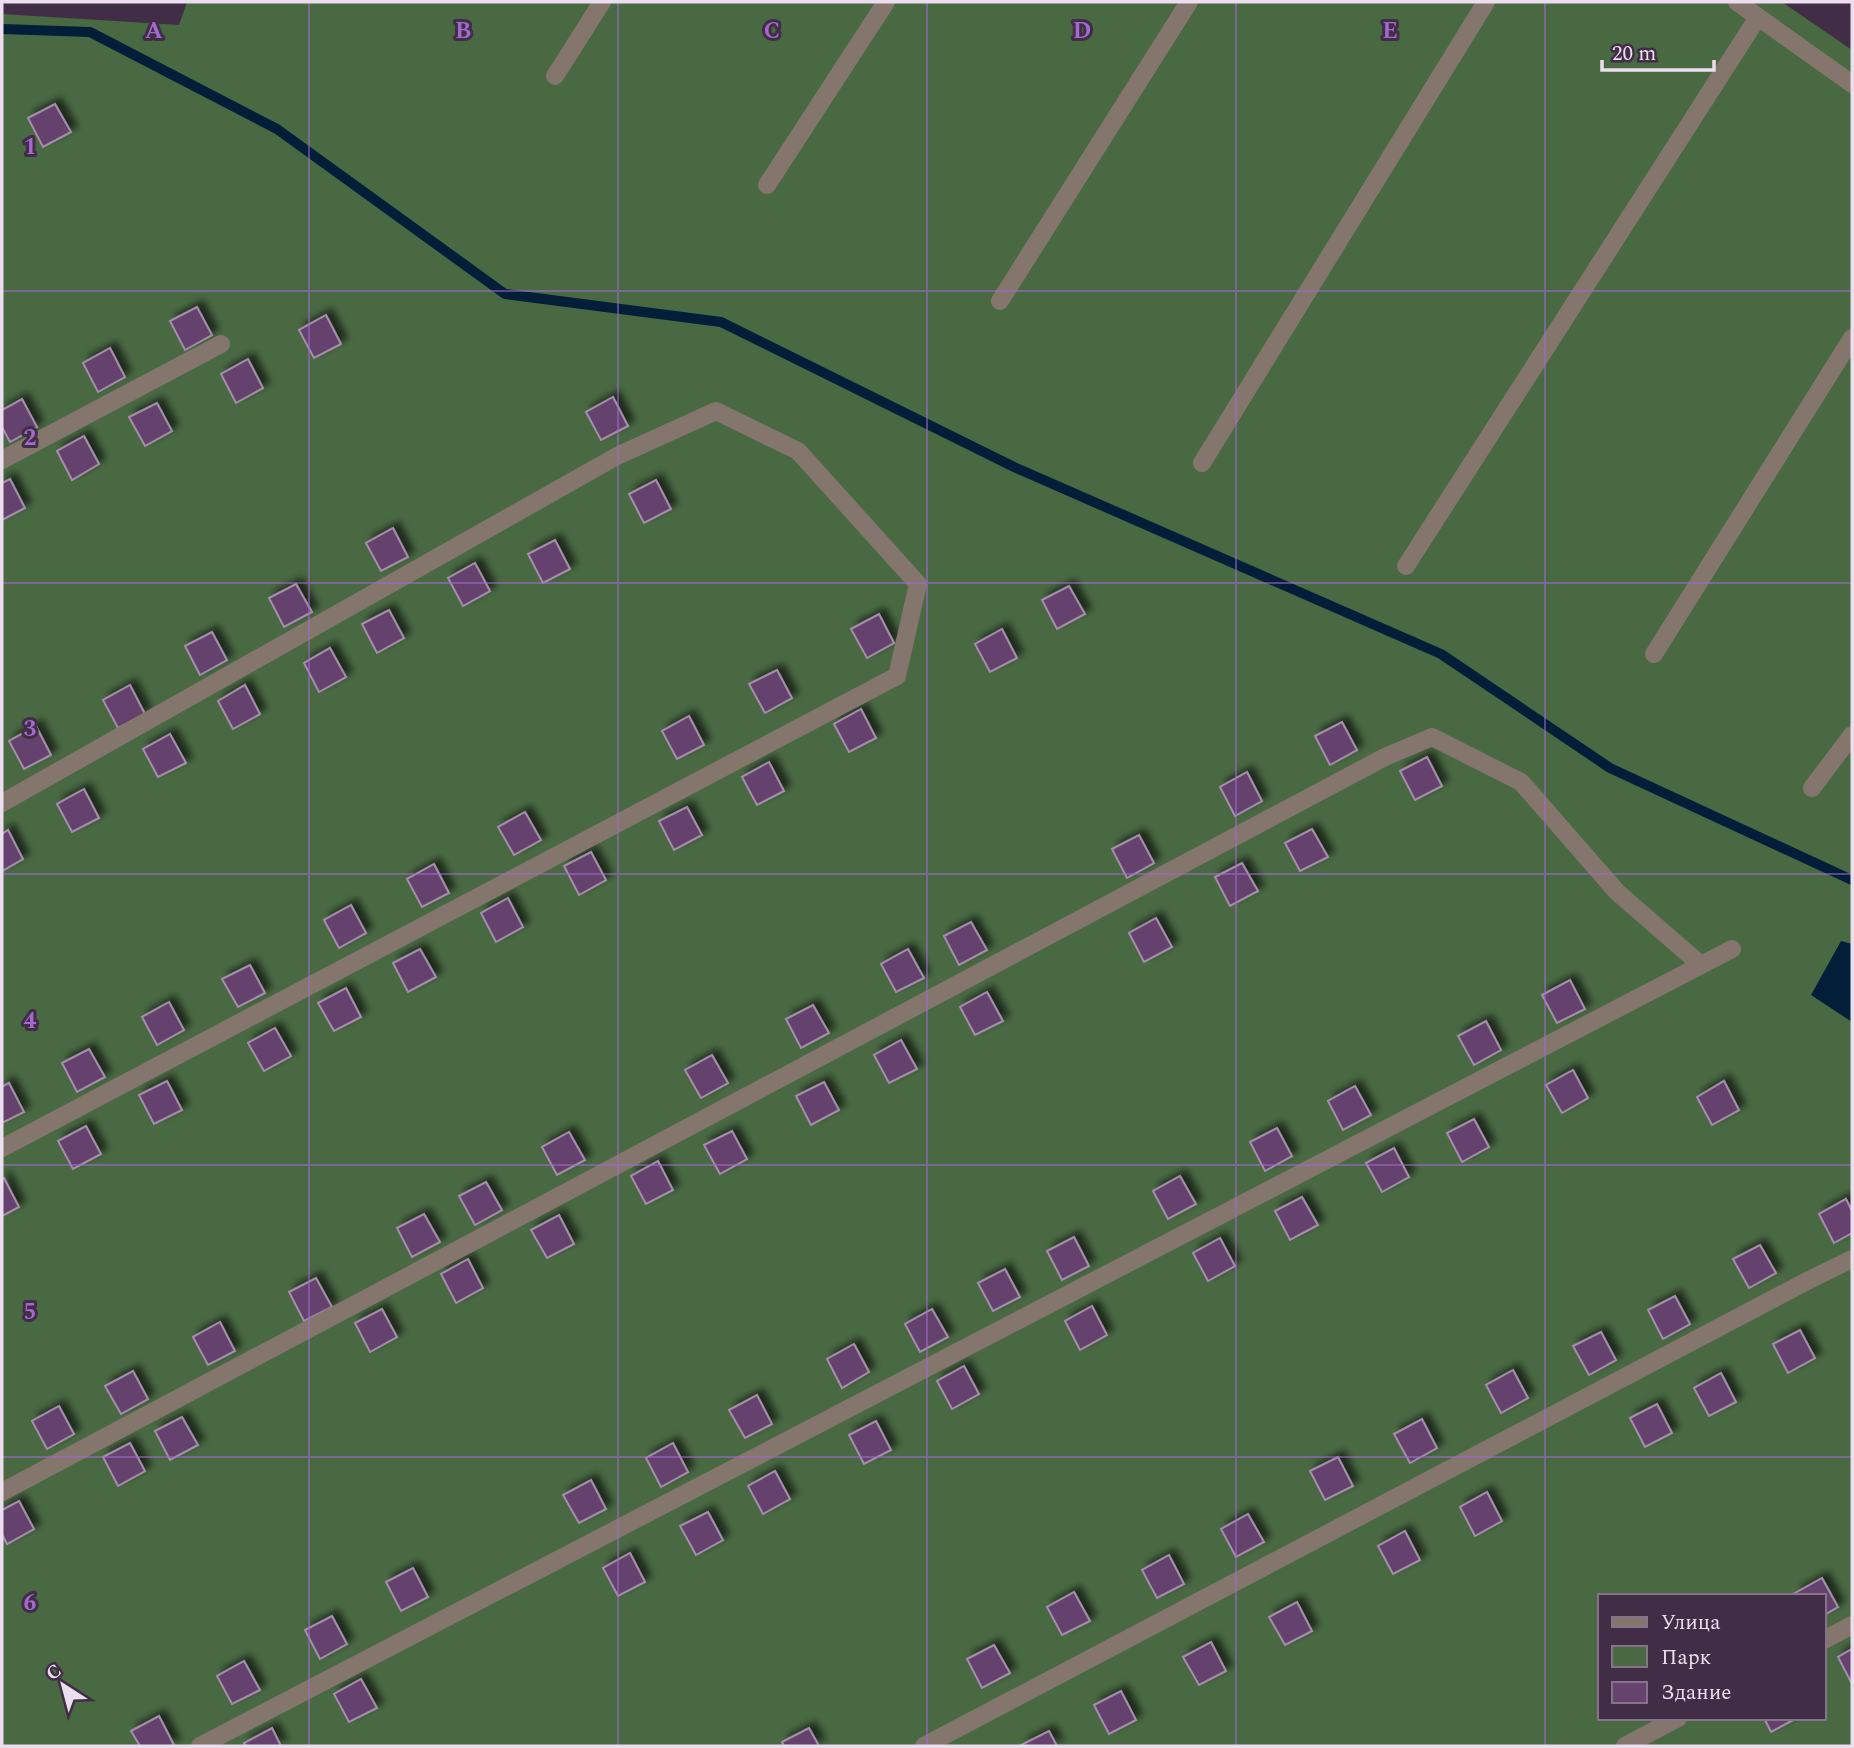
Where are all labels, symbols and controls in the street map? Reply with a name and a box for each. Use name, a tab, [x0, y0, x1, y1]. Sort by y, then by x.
text: A	[145, 14, 163, 49]
text: B	[455, 14, 471, 49]
text: C	[764, 14, 780, 49]
text: D	[1073, 14, 1091, 49]
text: E	[1382, 14, 1398, 49]
scale bar	[1602, 28, 1714, 72]
text: 20 m	[1612, 38, 1656, 70]
text: 1	[24, 130, 36, 165]
text: 2	[24, 421, 37, 456]
text: 3	[24, 712, 37, 747]
text: 4	[24, 1004, 37, 1039]
text: 5	[24, 1295, 36, 1330]
text: 6	[24, 1586, 37, 1621]
legend	[1598, 1594, 1826, 1720]
text: Улица	[1661, 1607, 1721, 1639]
text: Парк	[1661, 1642, 1712, 1674]
north arrow	[28, 1650, 98, 1720]
text: С	[40, 1657, 68, 1688]
text: Здание	[1661, 1677, 1731, 1709]

